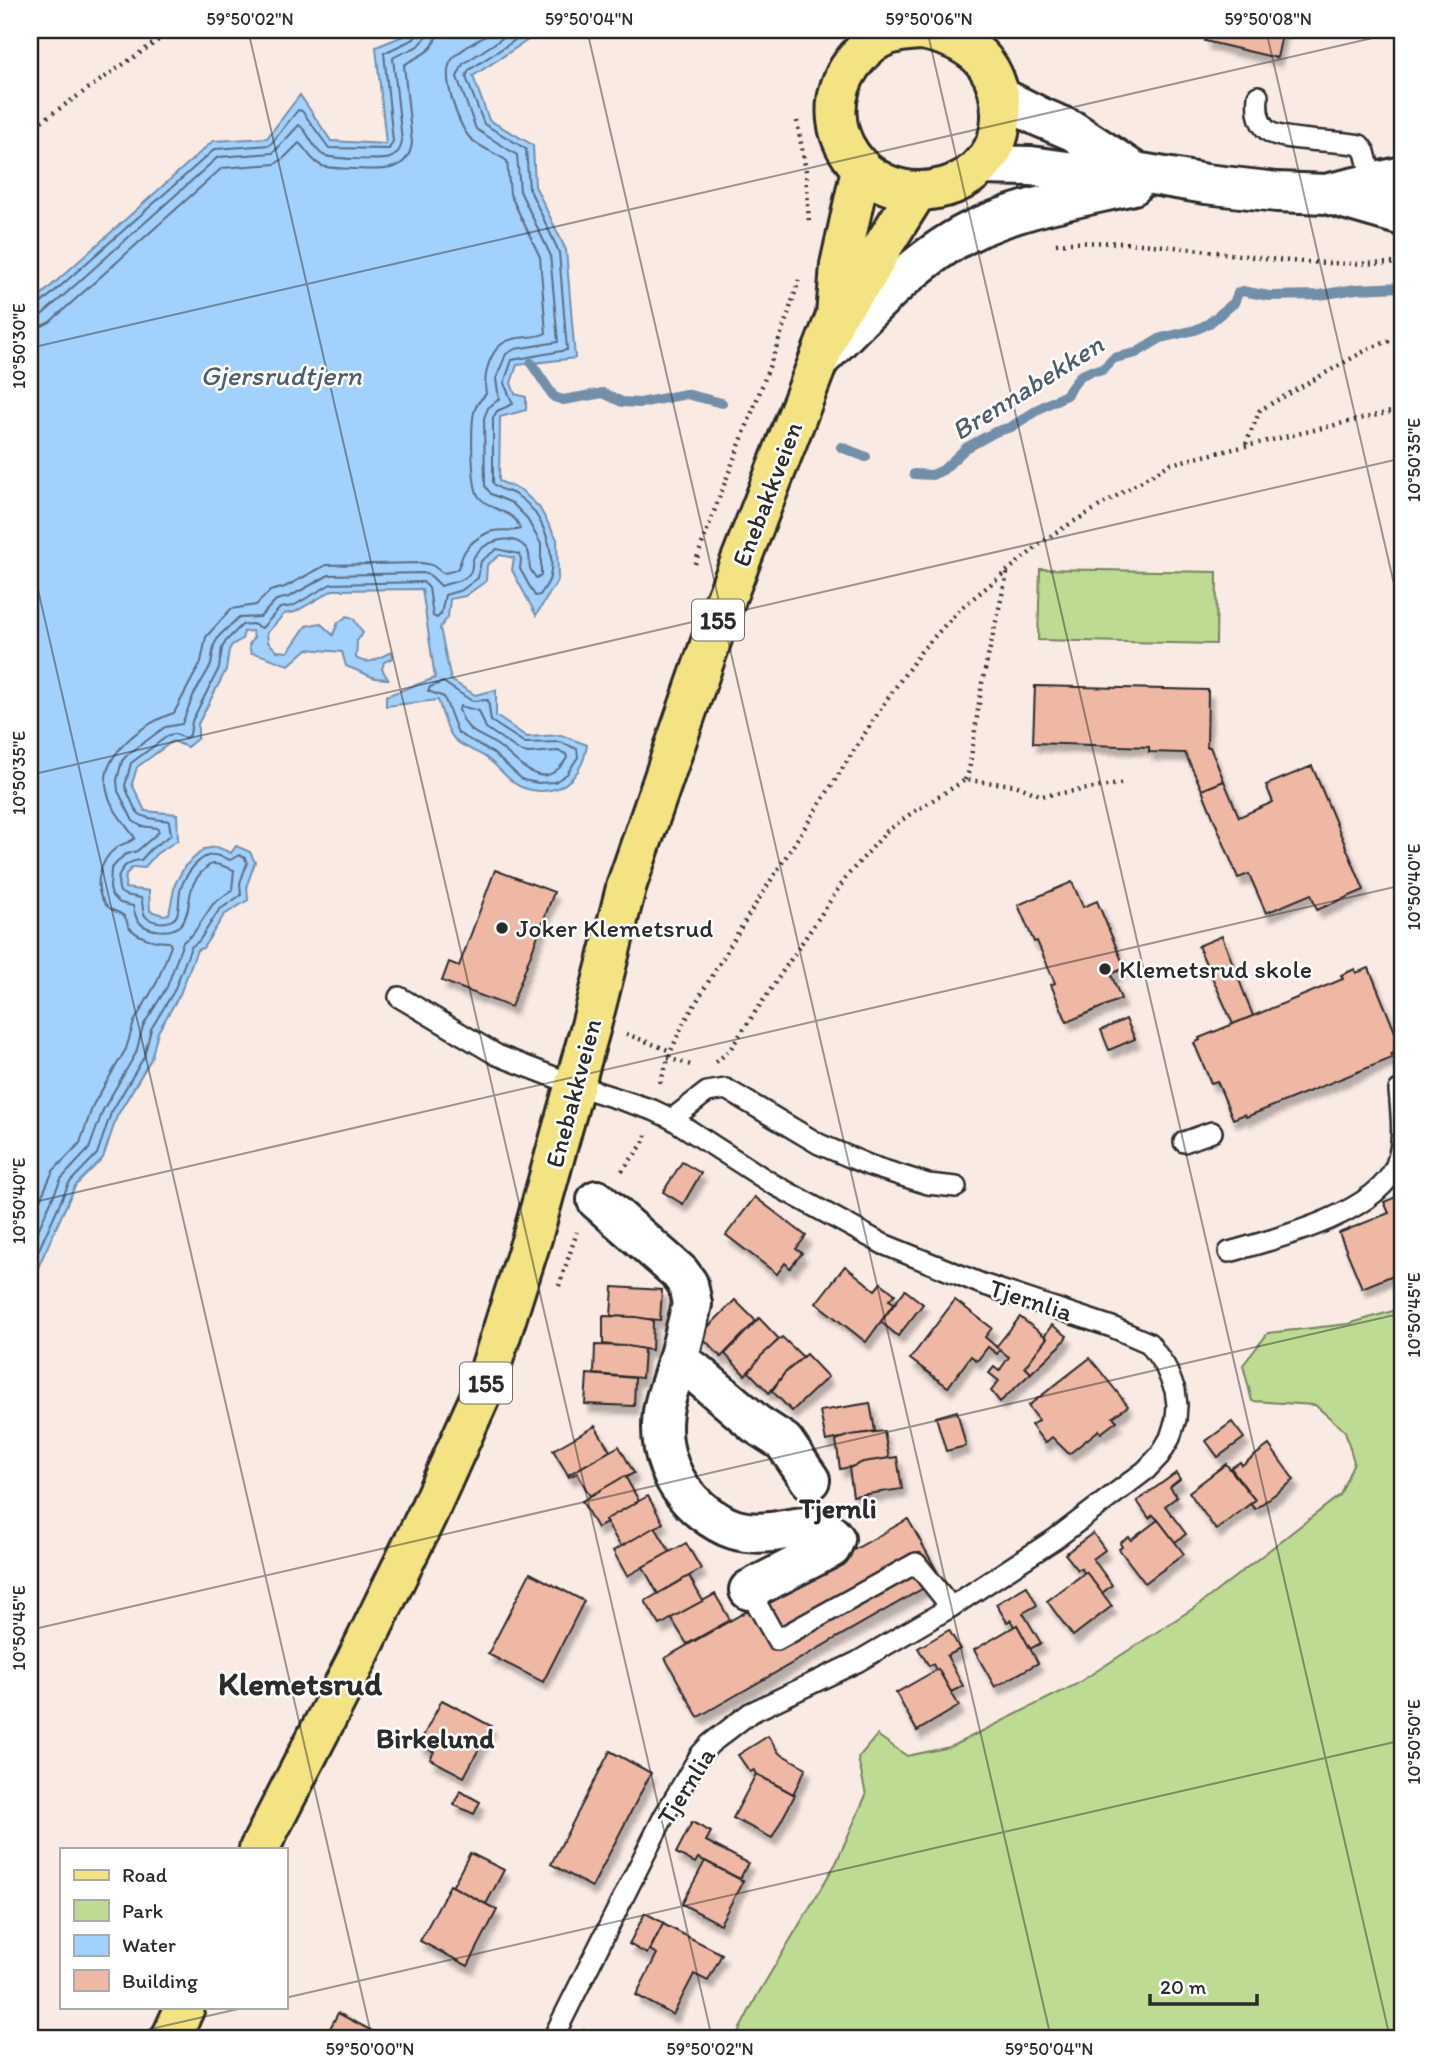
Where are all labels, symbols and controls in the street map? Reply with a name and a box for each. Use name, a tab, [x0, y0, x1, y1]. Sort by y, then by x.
text: 59°50'02"N	[206, 8, 294, 30]
text: 59°50'04"N	[545, 8, 633, 30]
text: 59°50'06"N	[885, 8, 973, 30]
text: 59°50'08"N	[1224, 8, 1312, 30]
text: 10°50'30"E	[8, 303, 30, 389]
water label: Brennabekken	[945, 327, 1110, 447]
water label: Gjersrudtjern	[200, 358, 363, 392]
street label: Enebakkveien	[725, 417, 809, 571]
text: 10°50'35"E	[1403, 418, 1425, 502]
road number: 155	[692, 600, 744, 640]
text: 10°50'35"E	[8, 731, 30, 815]
text: 10°50'40"E	[1403, 843, 1425, 931]
place label: Joker Klemetsrud	[516, 912, 713, 944]
marker: Joker Klemetsrud	[494, 920, 510, 936]
place label: Klemetsrud skole	[1119, 953, 1312, 985]
marker: Klemetsrud skole	[1097, 961, 1113, 977]
street label: Enebakkveien	[538, 1015, 608, 1171]
text: 10°50'40"E	[8, 1157, 30, 1245]
street label: Tjernlia	[985, 1272, 1077, 1329]
text: 10°50'45"E	[1403, 1272, 1425, 1358]
road number: 155	[460, 1363, 512, 1404]
district label: Tjernli	[798, 1491, 877, 1525]
text: 10°50'45"E	[8, 1585, 30, 1671]
district label: Klemetsrud	[218, 1664, 383, 1703]
text: 10°50'50"E	[1403, 1699, 1425, 1785]
district label: Birkelund	[376, 1721, 495, 1755]
street label: Tjernlia	[650, 1741, 722, 1831]
legend	[60, 1848, 287, 2008]
text: Road	[122, 1862, 168, 1887]
text: Park	[122, 1898, 164, 1923]
text: Water	[122, 1932, 176, 1957]
scale bar	[1150, 1963, 1256, 2007]
text: Building	[122, 1968, 198, 1993]
text: 20 m	[1160, 1974, 1207, 1999]
text: 59°50'00"N	[326, 2038, 414, 2060]
text: 59°50'02"N	[666, 2038, 754, 2060]
text: 59°50'04"N	[1005, 2038, 1093, 2060]

